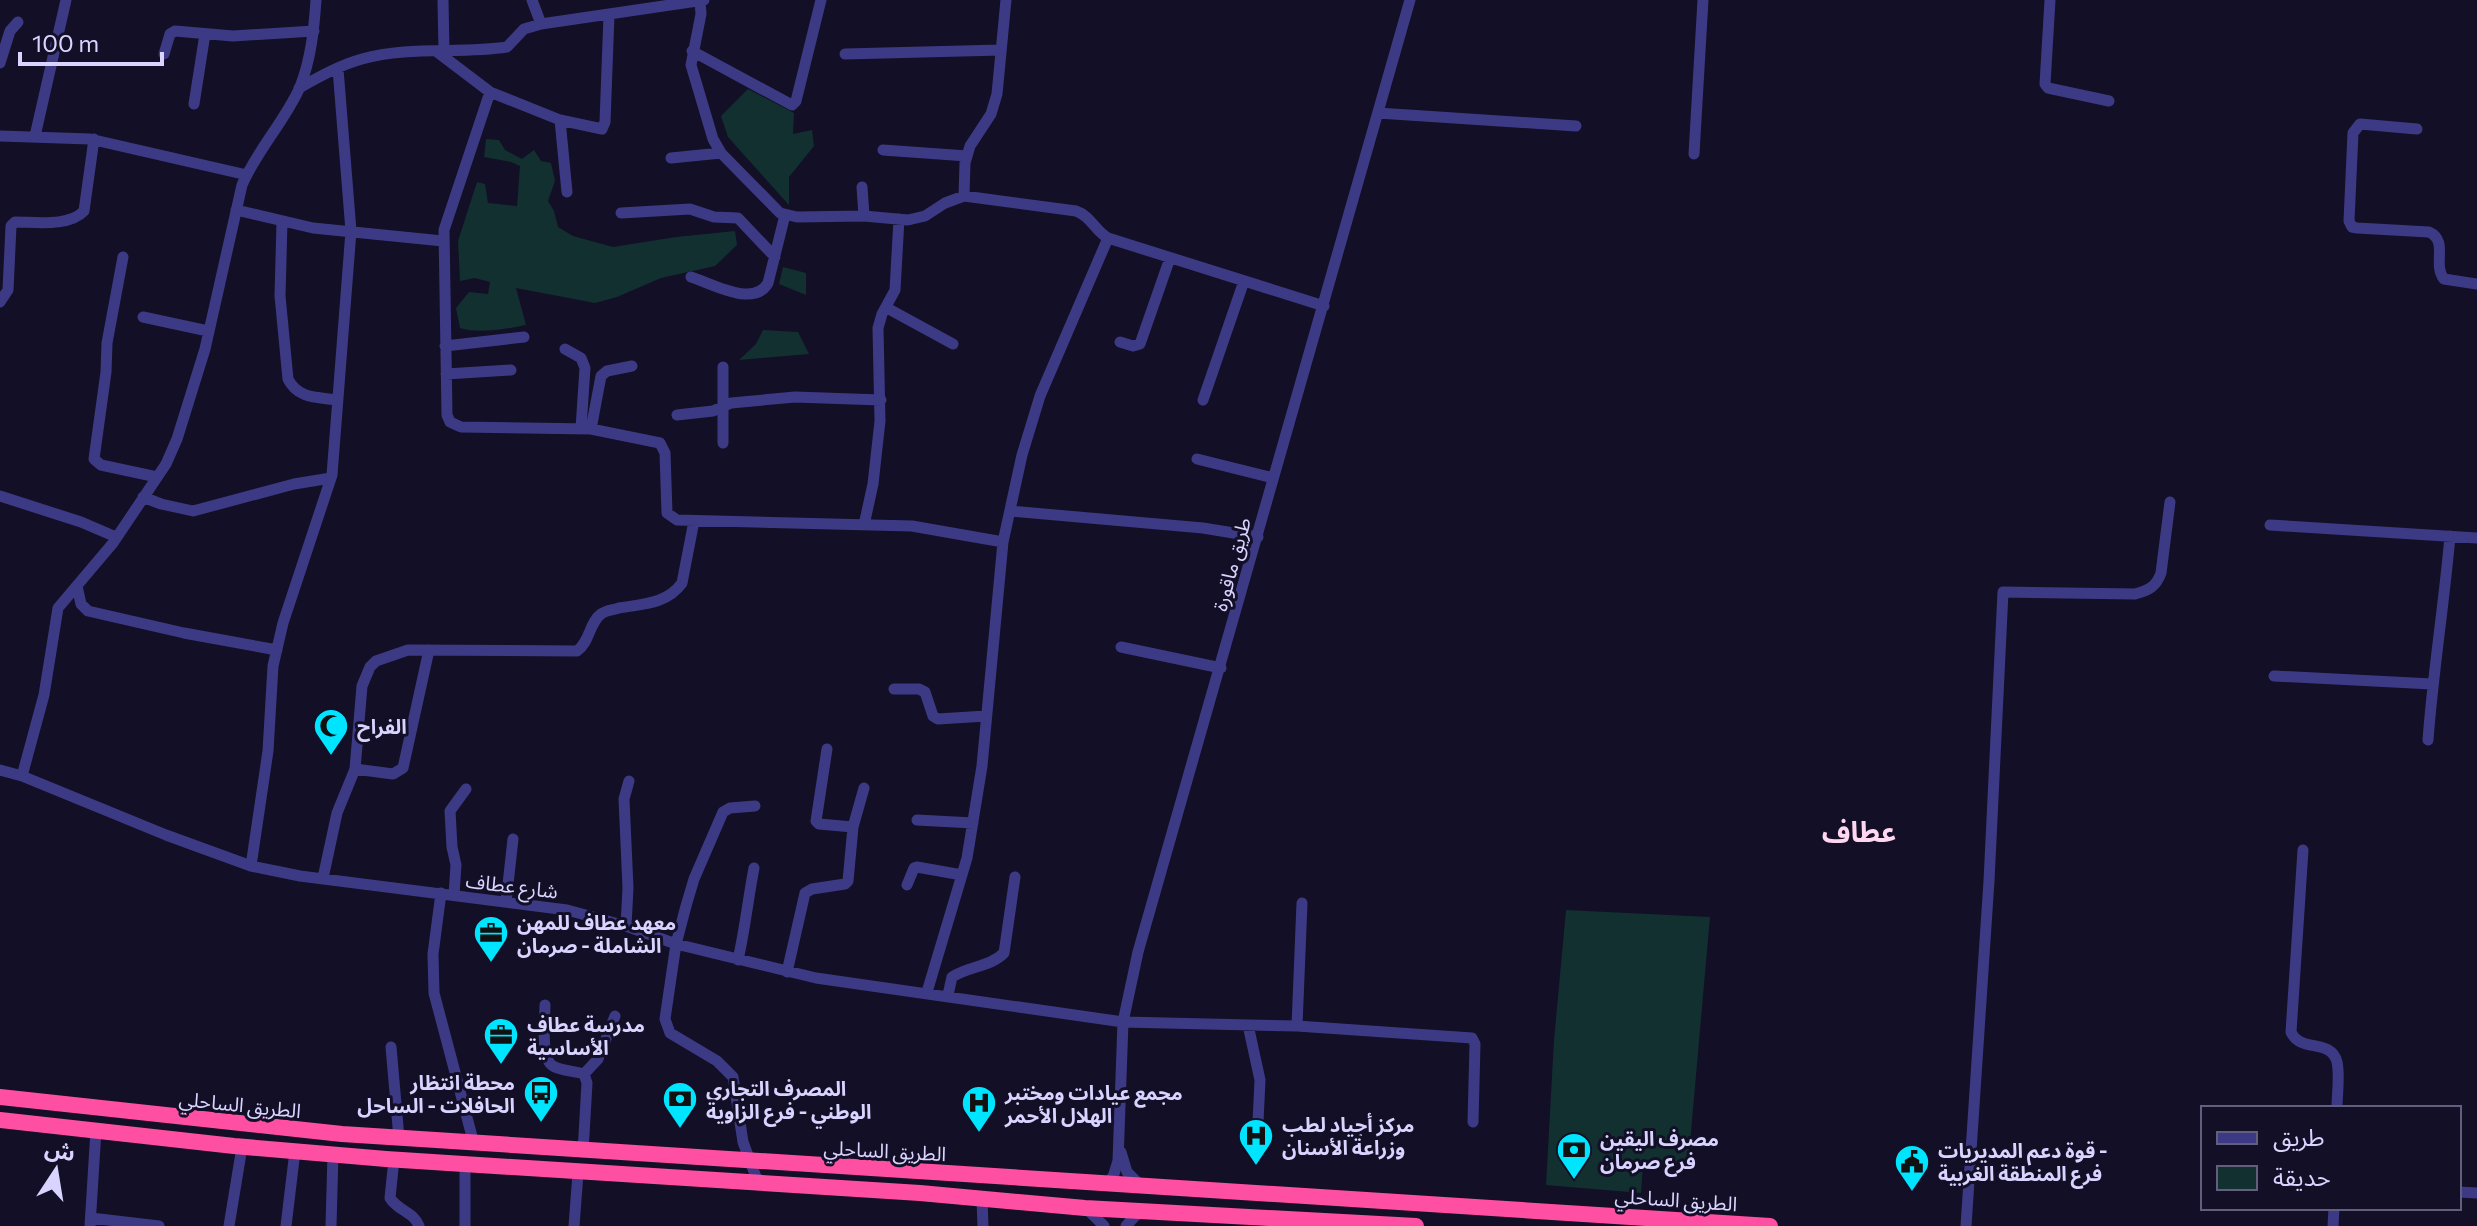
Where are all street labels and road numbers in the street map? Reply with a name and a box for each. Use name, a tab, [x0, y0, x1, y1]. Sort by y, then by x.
street label: طريق ماقورة	[1207, 514, 1257, 614]
street label: شارع عطاف	[464, 867, 559, 907]
street label: الطريق الساحلي	[177, 1086, 302, 1127]
street label: الطريق الساحلي	[823, 1135, 947, 1170]
street label: الطريق الساحلي	[1614, 1183, 1738, 1220]

